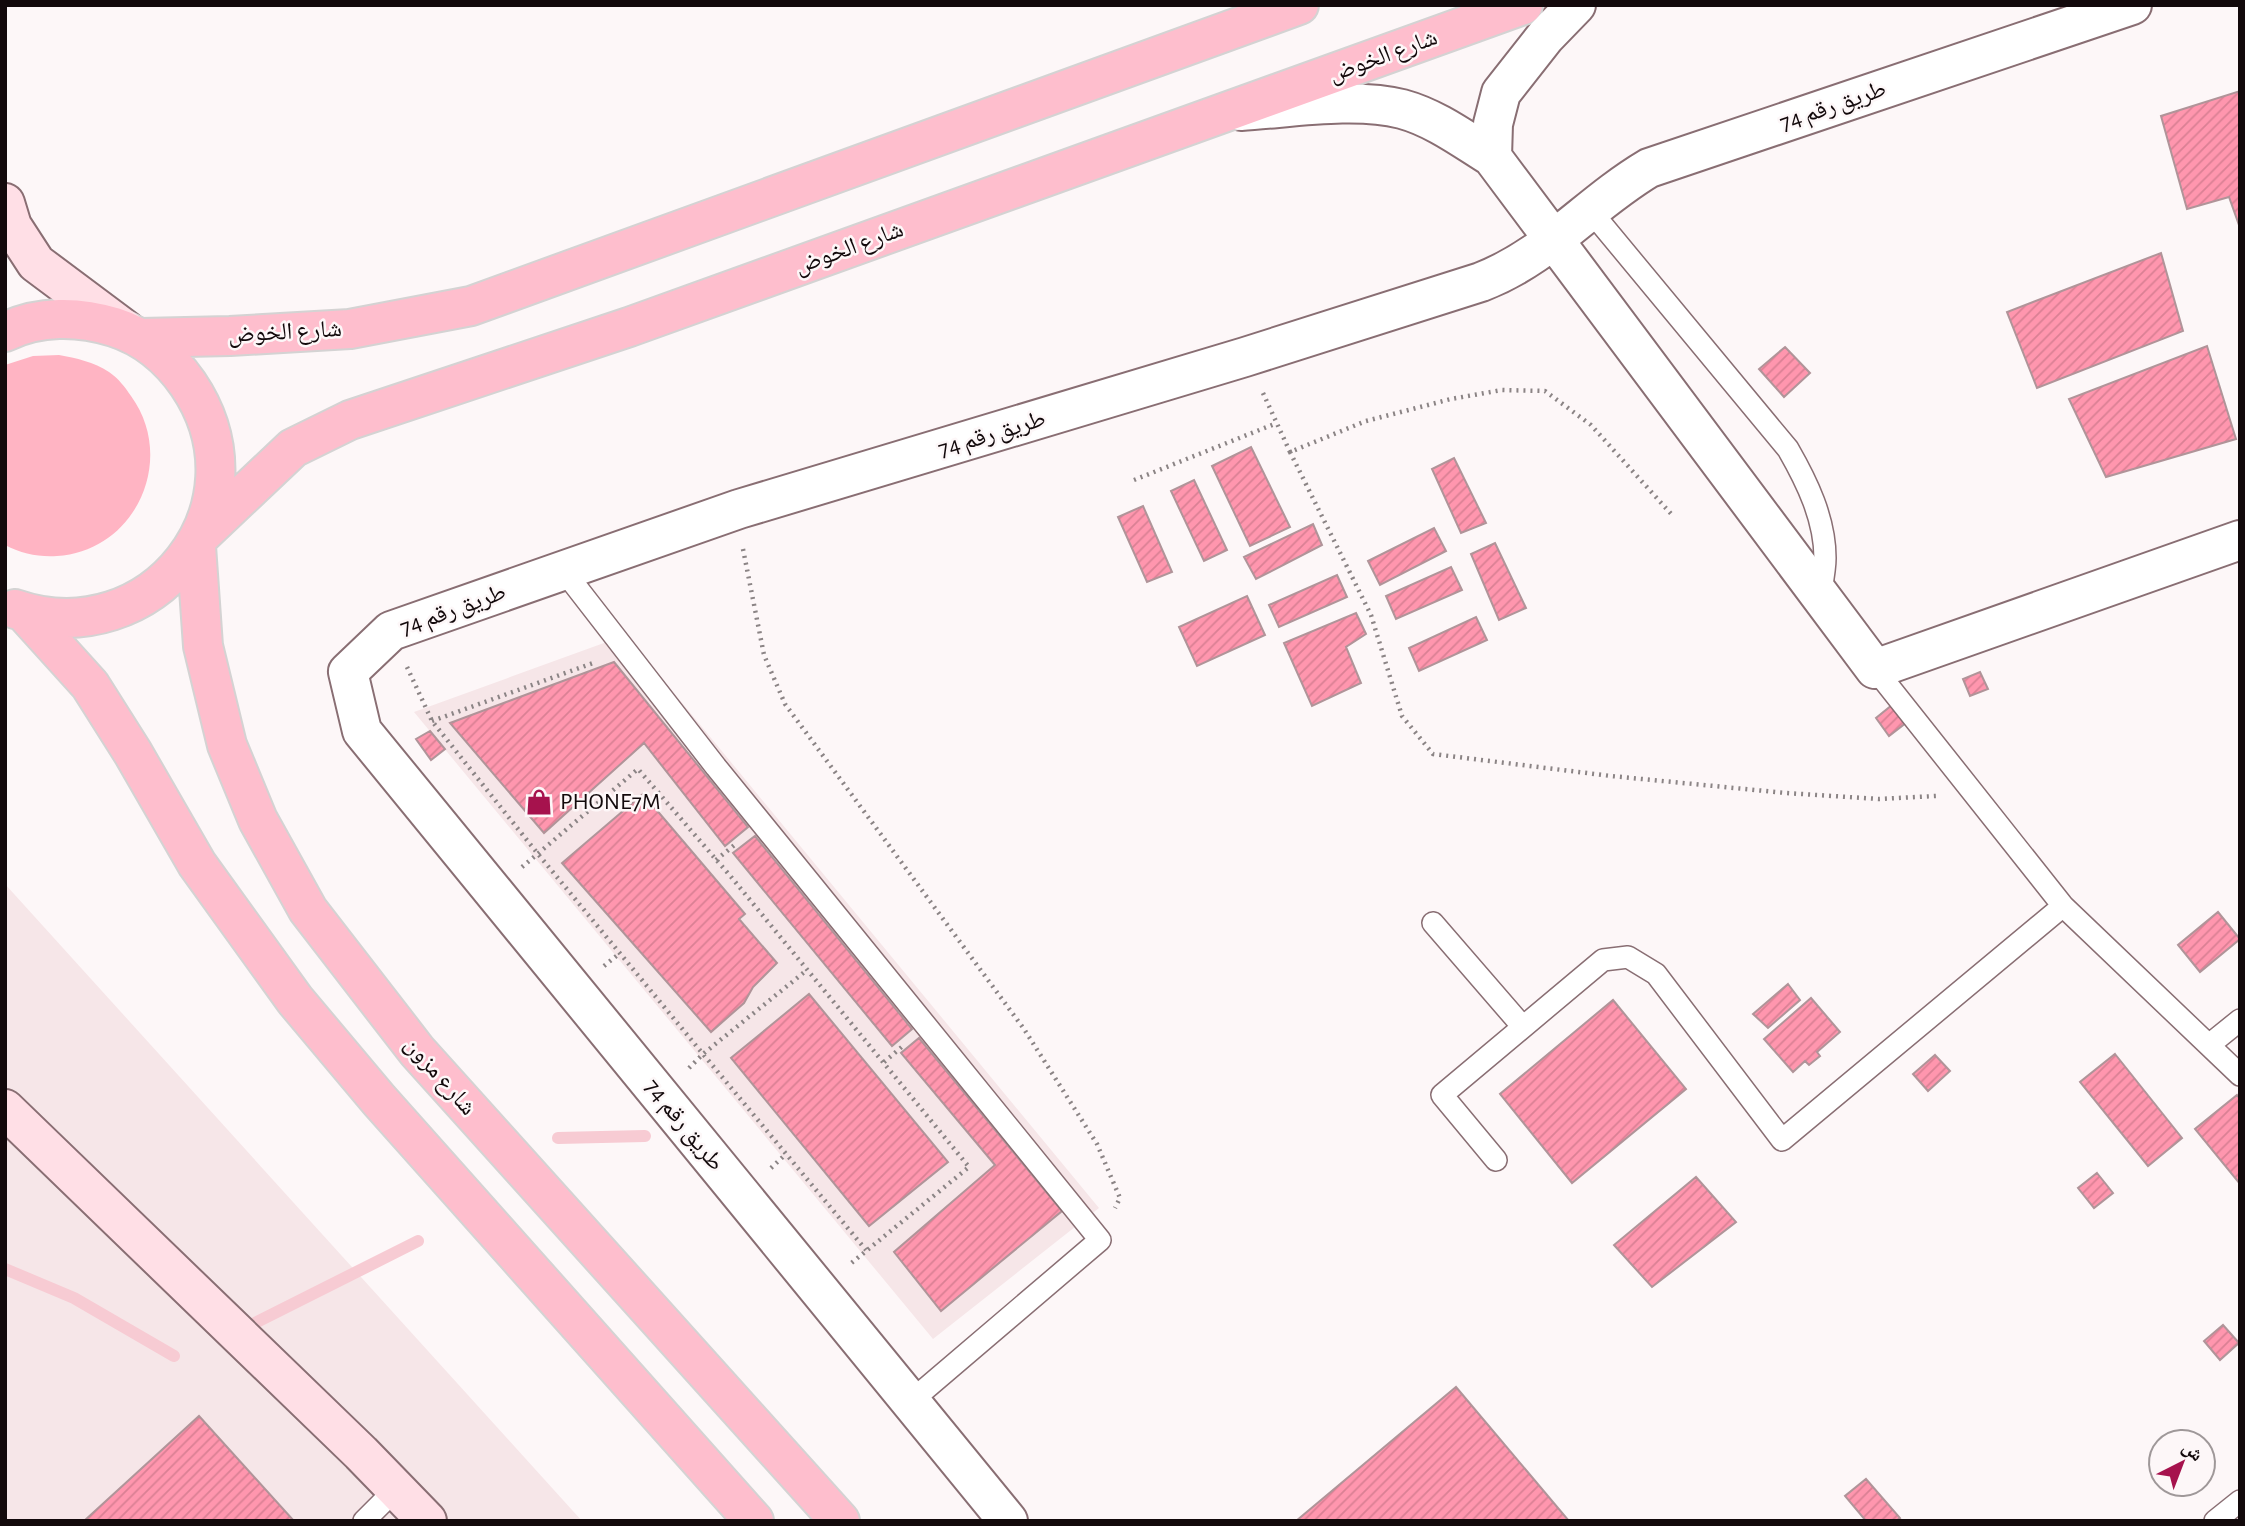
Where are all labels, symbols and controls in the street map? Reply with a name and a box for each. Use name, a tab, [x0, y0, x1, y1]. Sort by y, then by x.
street label: شارع الخوض	[1325, 25, 1441, 89]
street label: طريق رقم 74	[1777, 77, 1890, 138]
street label: شارع الخوض	[791, 217, 907, 281]
street label: شارع الخوض	[227, 317, 343, 349]
street label: طريق رقم 74	[936, 406, 1049, 465]
street label: طريق رقم 74	[397, 580, 510, 643]
shop icon: PHONE7M	[524, 787, 554, 817]
place label: PHONE7M	[560, 790, 661, 814]
street label: شارع مزون	[398, 1032, 480, 1121]
street label: طريق رقم 74	[638, 1074, 728, 1177]
north arrow	[2147, 1428, 2217, 1498]
text: ش	[2178, 1438, 2206, 1466]

